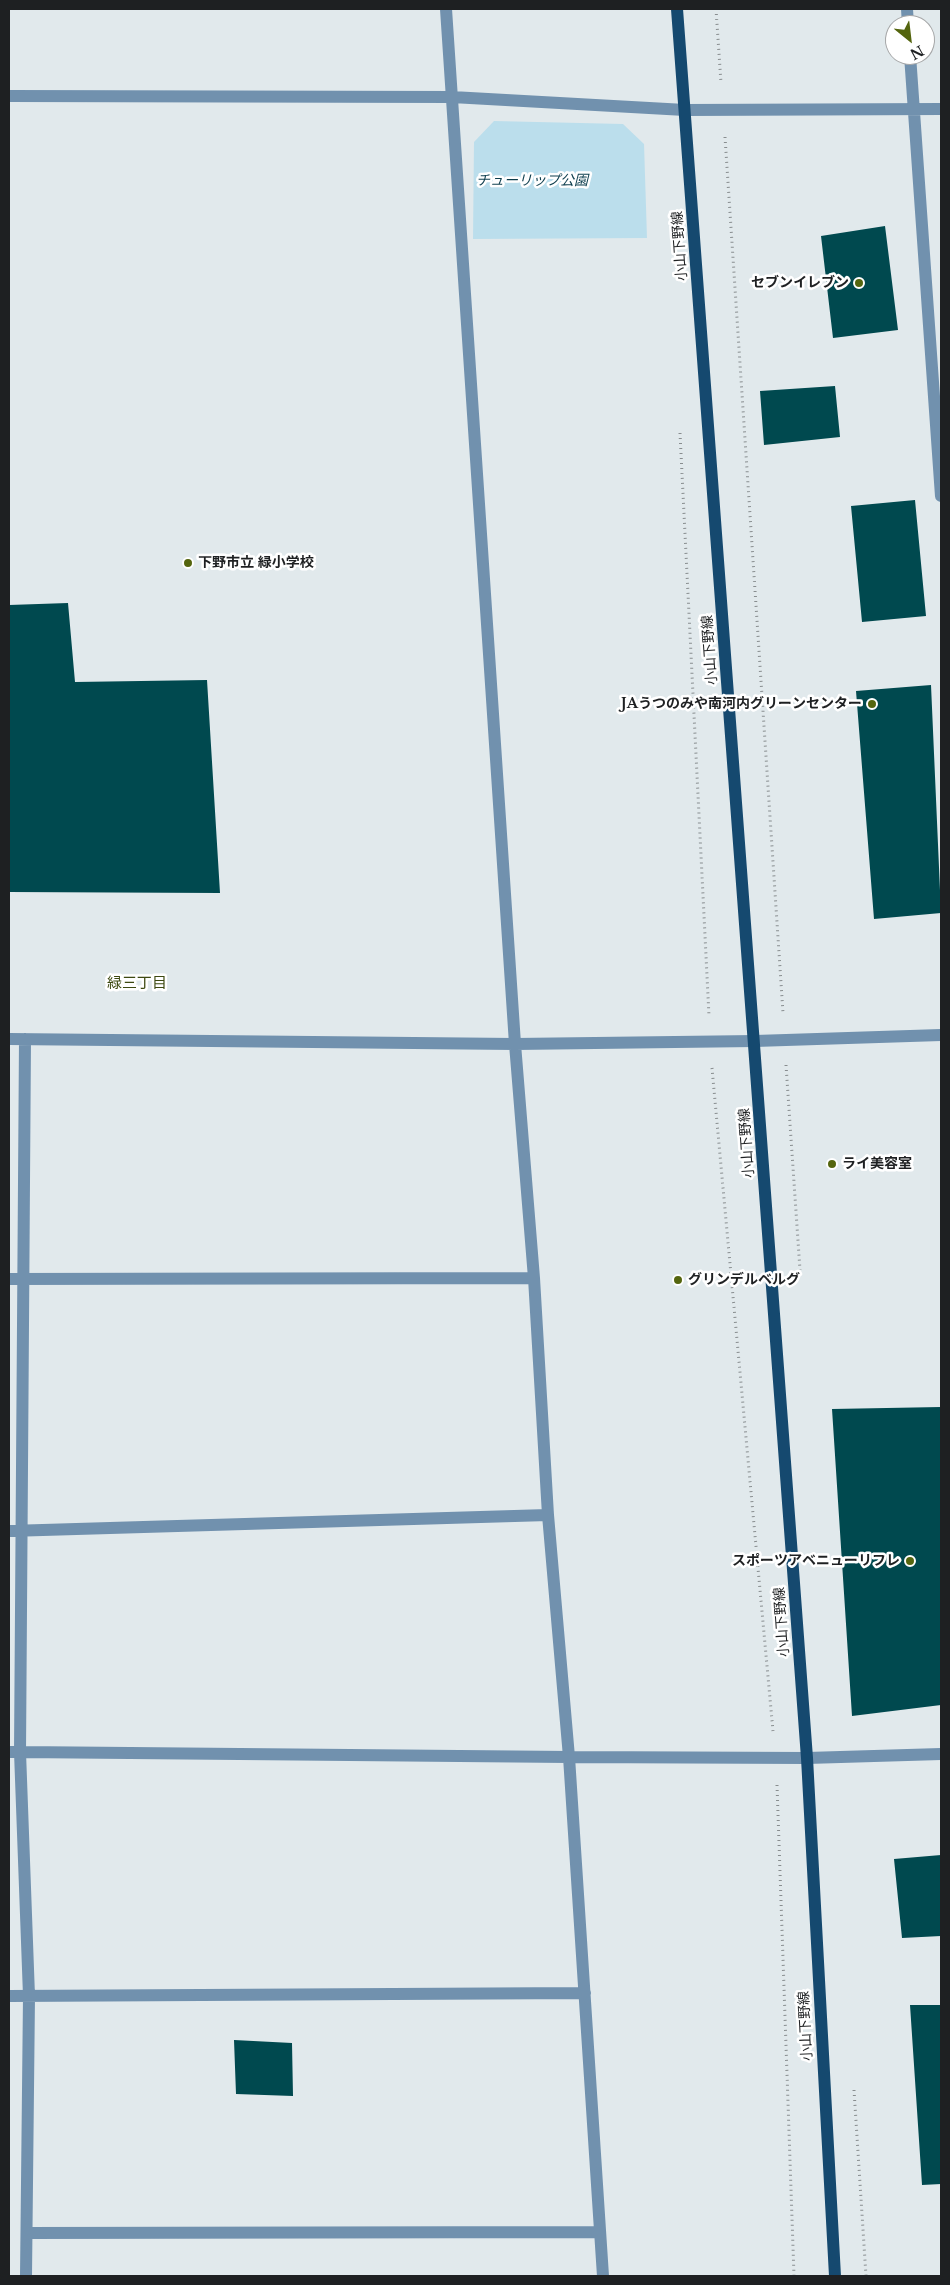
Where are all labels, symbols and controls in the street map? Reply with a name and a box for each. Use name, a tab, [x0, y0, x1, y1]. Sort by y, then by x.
north arrow	[885, 15, 935, 65]
text: N	[907, 41, 927, 63]
park label: チューリップ公園	[476, 173, 588, 189]
street label: 小山下野線	[669, 210, 691, 282]
place label: セブンイレブン	[751, 275, 849, 291]
marker: セブンイレブン	[853, 277, 865, 289]
place label: 下野市立 緑小学校	[198, 555, 314, 571]
marker: 下野市立 緑小学校	[182, 557, 194, 569]
street label: 小山下野線	[699, 614, 721, 686]
place label: JAうつのみや南河内グリーンセンター	[621, 696, 862, 712]
marker: JAうつのみや南河内グリーンセンター	[866, 698, 878, 710]
district label: 緑三丁目	[107, 975, 167, 993]
street label: 小山下野線	[736, 1107, 758, 1179]
place label: ライ美容室	[842, 1156, 912, 1172]
marker: ライ美容室	[826, 1158, 838, 1170]
place label: グリンデルベルグ	[688, 1272, 800, 1288]
marker: グリンデルベルグ	[672, 1274, 684, 1286]
place label: スポーツアベニューリフレ	[732, 1553, 900, 1569]
marker: スポーツアベニューリフレ	[904, 1555, 916, 1567]
street label: 小山下野線	[771, 1586, 793, 1658]
street label: 小山下野線	[796, 1991, 816, 2061]

